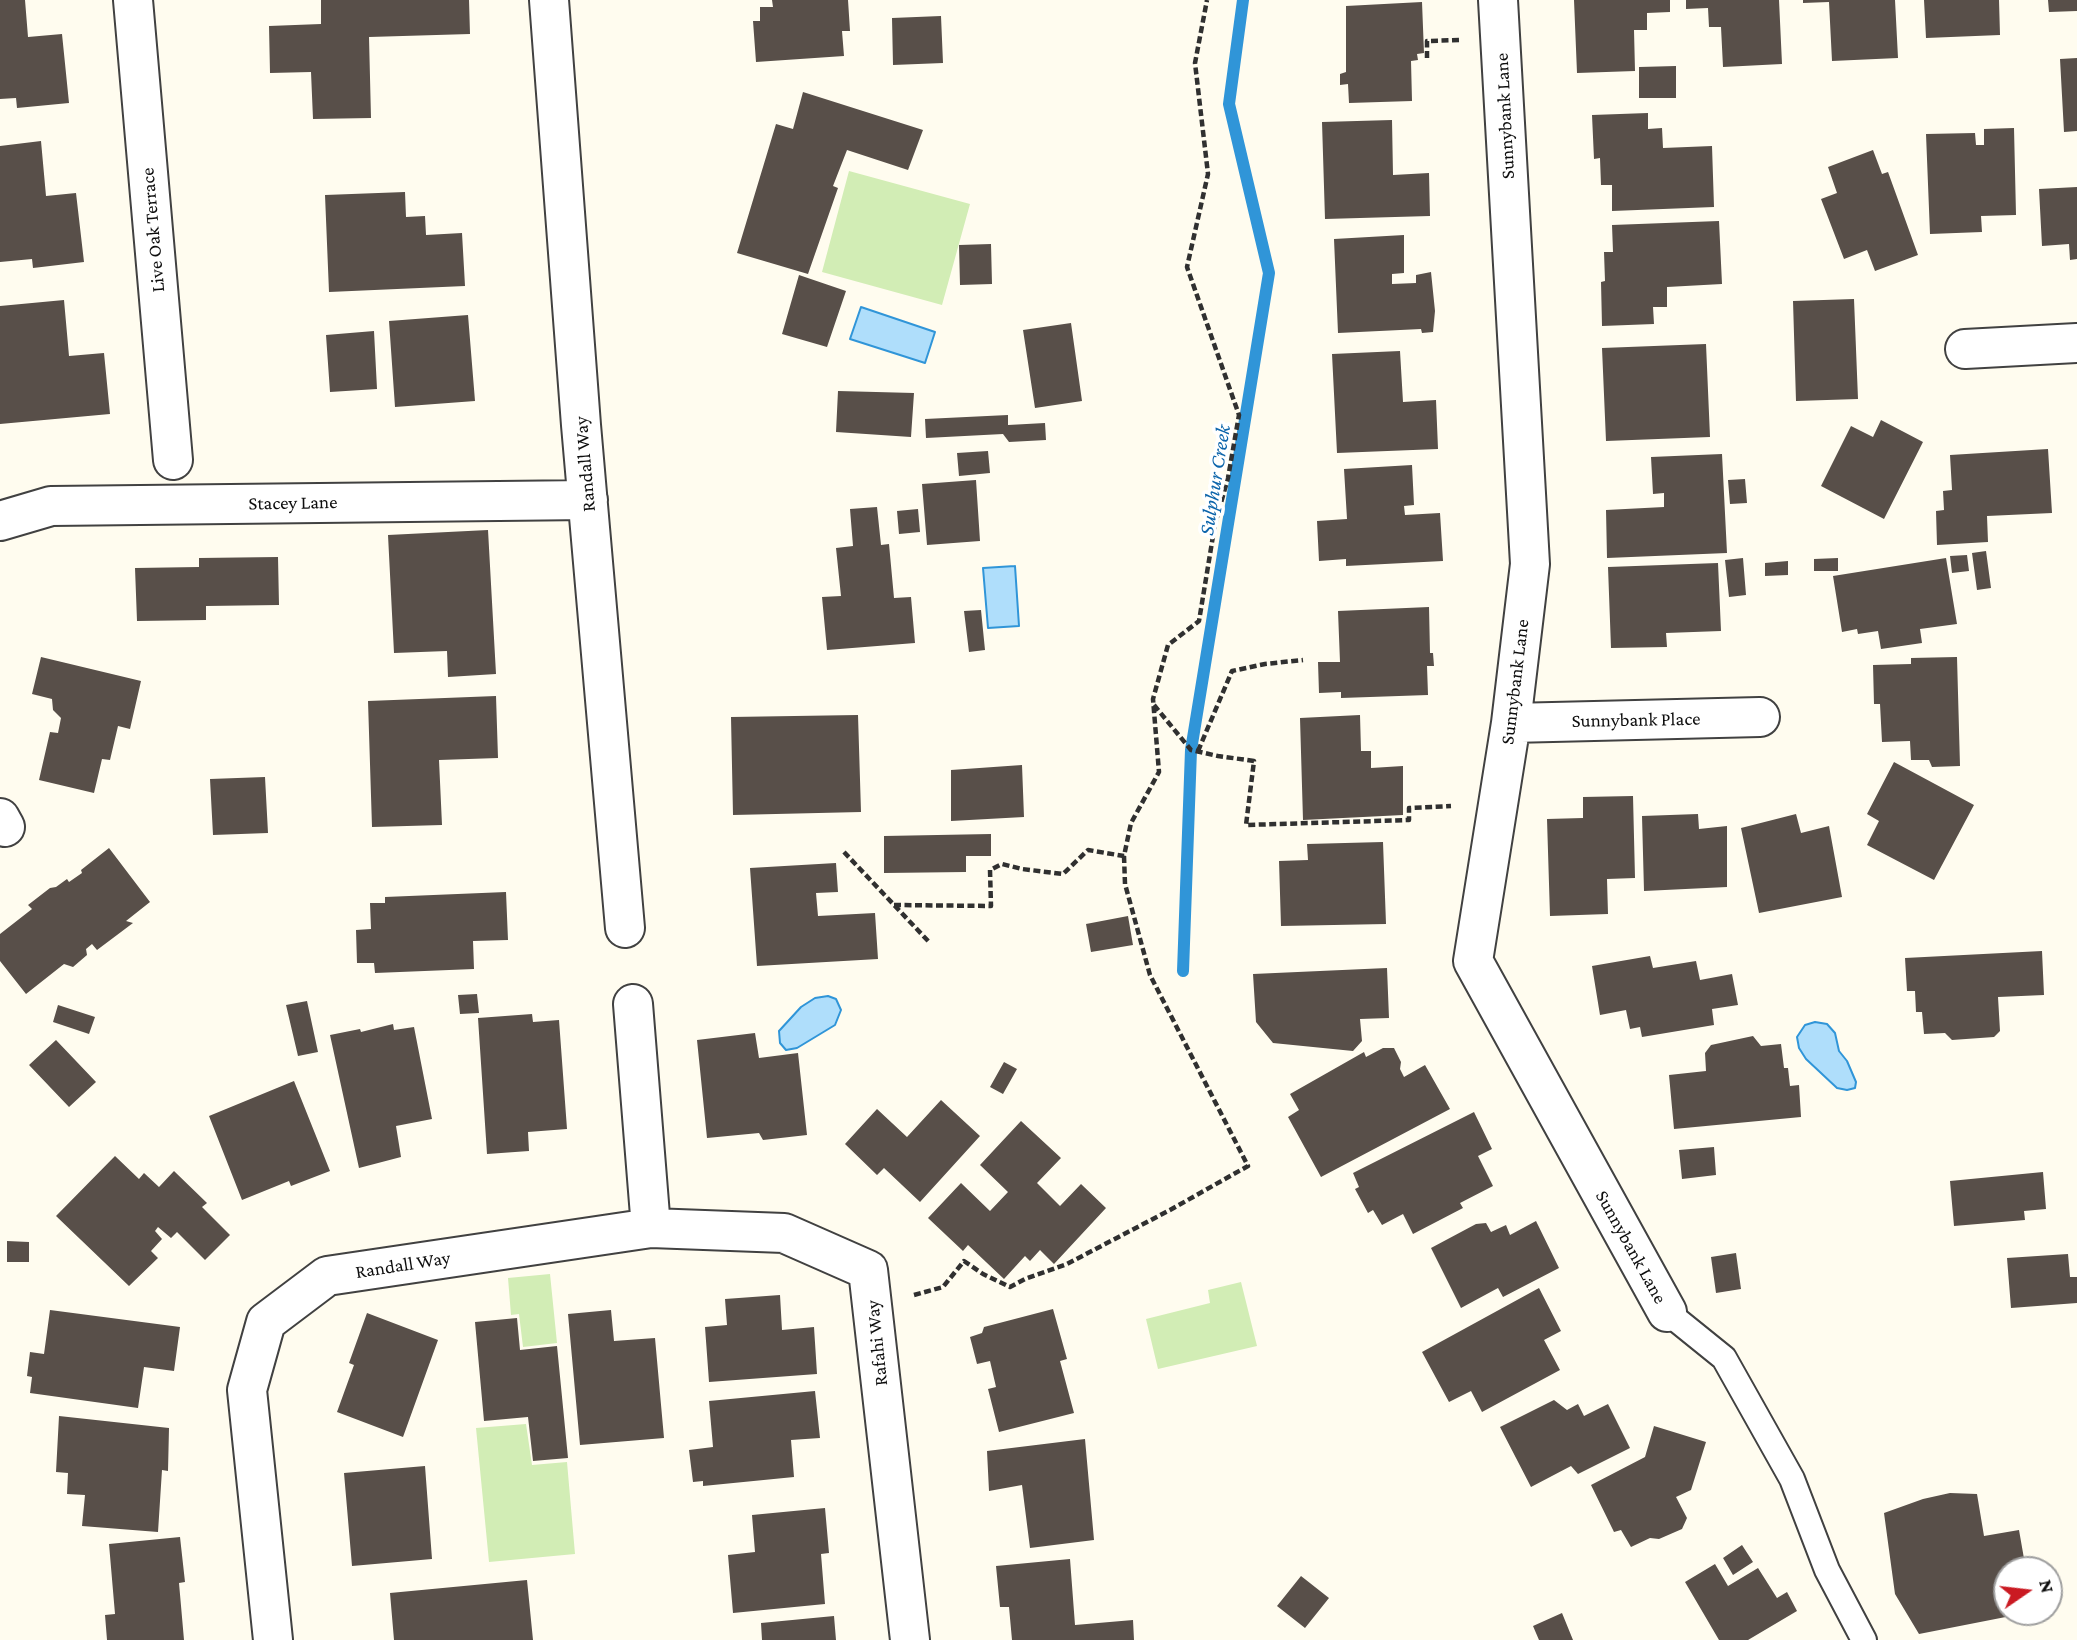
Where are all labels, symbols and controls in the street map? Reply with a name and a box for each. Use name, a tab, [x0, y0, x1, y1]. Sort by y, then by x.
street label: Sunnybank Lane	[1490, 52, 1520, 180]
street label: Live Oak Terrace	[136, 167, 170, 293]
street label: Randall Way	[569, 415, 601, 513]
water label: Sulphur Creek	[1194, 423, 1236, 537]
street label: Stacey Lane	[248, 491, 338, 515]
street label: Sunnybank Lane	[1496, 618, 1534, 746]
street label: Sunnybank Place	[1571, 707, 1701, 733]
street label: Sunnybank Lane	[1590, 1186, 1672, 1308]
street label: Randall Way	[354, 1246, 452, 1284]
street label: Rafahi Way	[861, 1299, 893, 1387]
north arrow	[1993, 1556, 2063, 1626]
text: N	[2035, 1577, 2059, 1595]

